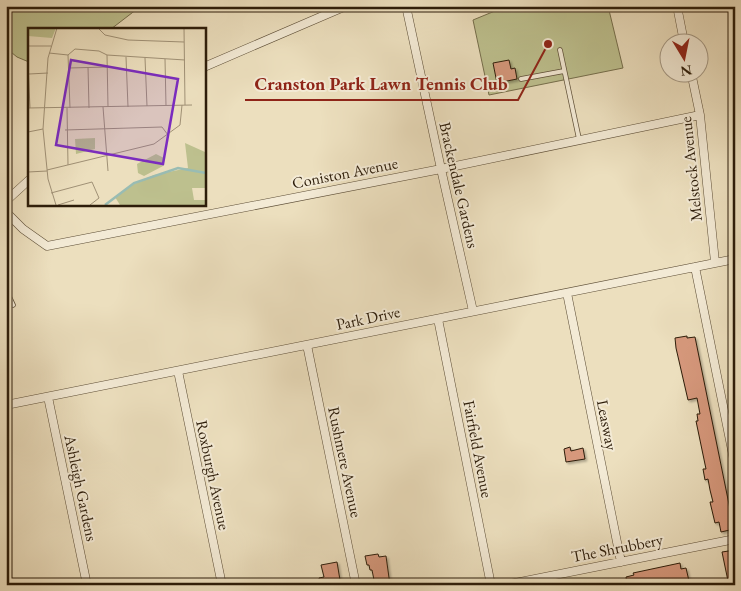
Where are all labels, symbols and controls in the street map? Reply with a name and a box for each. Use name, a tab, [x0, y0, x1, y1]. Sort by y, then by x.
inset map	[28, 28, 205, 205]
north arrow	[658, 32, 708, 82]
text: N	[678, 61, 693, 81]
callout: Cranston Park Lawn Tennis Club	[245, 67, 518, 100]
text: Cranston Park Lawn Tennis Club	[254, 72, 508, 95]
street label: Melstock Avenue	[675, 115, 707, 223]
street label: Brackendale Gardens	[434, 120, 484, 250]
street label: Coniston Avenue	[290, 152, 400, 194]
street label: Park Drive	[334, 301, 402, 335]
street label: Fairfield Avenue	[458, 398, 498, 500]
street label: Leasway	[592, 398, 622, 453]
street label: Rushmere Avenue	[323, 405, 367, 519]
street label: Roxburgh Avenue	[191, 418, 235, 532]
street label: Ashleigh Gardens	[59, 432, 103, 543]
street label: The Shrubbery	[569, 529, 666, 567]

